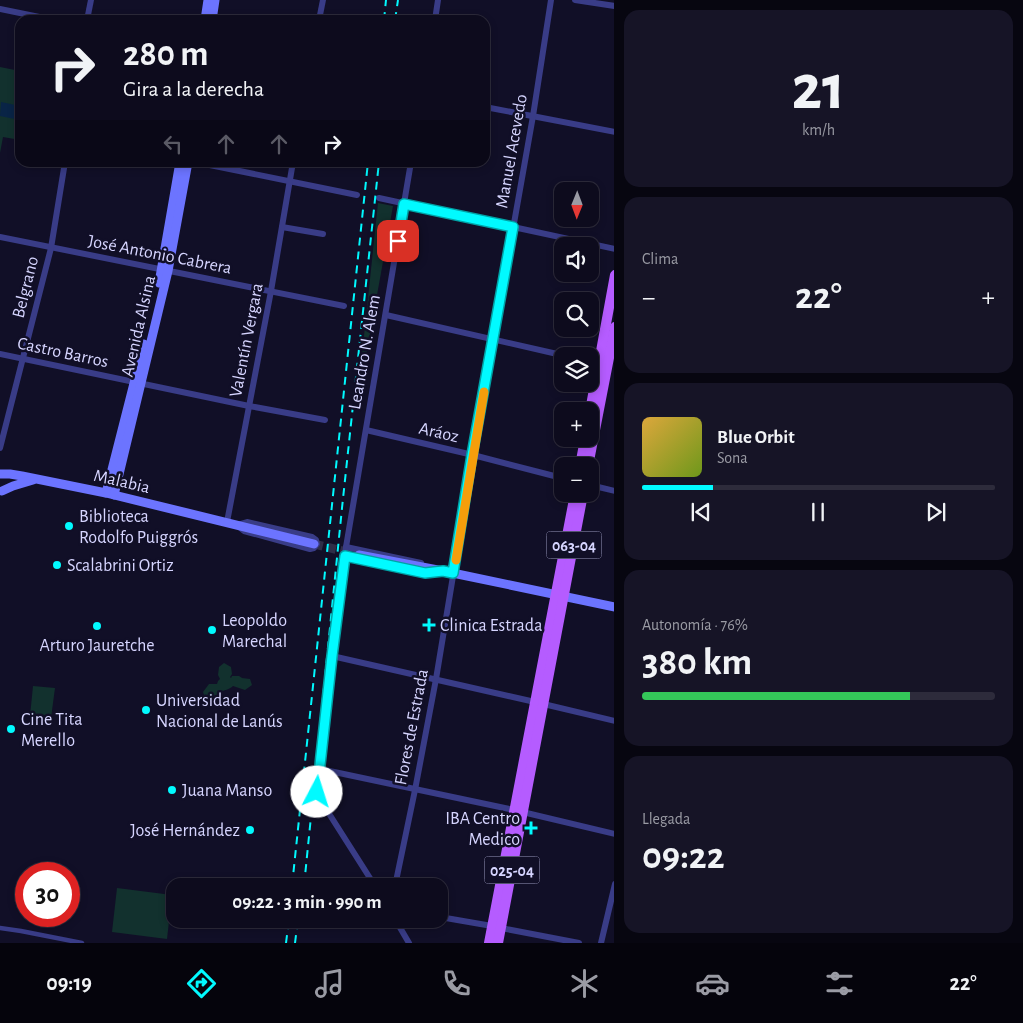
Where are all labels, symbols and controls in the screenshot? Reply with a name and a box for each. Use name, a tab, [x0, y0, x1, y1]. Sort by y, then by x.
icon: right	[40, 35, 105, 100]
text: 280 m	[123, 37, 209, 72]
text: 21	[791, 56, 846, 121]
text: Gira a la derecha	[123, 78, 264, 100]
street label: Manuel Acevedo	[493, 93, 531, 210]
text: km/h	[802, 122, 835, 138]
icon: left	[159, 130, 187, 158]
icon: ahead	[212, 130, 240, 158]
icon: ahead	[265, 130, 293, 158]
icon: right	[318, 130, 346, 158]
north arrow	[554, 182, 599, 228]
map controls	[554, 182, 599, 502]
pin	[377, 220, 419, 262]
icon: arrive	[384, 227, 412, 255]
street label: José Antonio Cabrera	[86, 232, 233, 278]
button: sound	[554, 237, 599, 282]
text: Clima	[642, 251, 678, 267]
street label: Belgrano	[10, 254, 42, 320]
street label: Avenida Alsina	[119, 274, 159, 379]
text: 22°	[795, 278, 842, 316]
street label: Valentín Vergara	[227, 282, 267, 399]
text: −	[642, 284, 655, 312]
text: +	[982, 284, 995, 312]
button: search	[554, 292, 599, 337]
street label: Leandro N. Alem	[346, 293, 384, 411]
street label: Castro Barros	[16, 335, 110, 371]
button: layers	[554, 347, 599, 392]
button: +	[554, 402, 599, 447]
street label: Aráoz	[417, 420, 460, 446]
text: Blue Orbit	[717, 428, 795, 447]
text: Sona	[717, 450, 748, 466]
button: −	[554, 457, 599, 502]
street label: Malabia	[92, 467, 152, 497]
icon: previous	[687, 498, 715, 526]
icon: pause	[804, 498, 832, 526]
icon: next	[922, 498, 950, 526]
place label: Biblioteca Rodolfo Puiggrós	[79, 508, 198, 547]
marker: Biblioteca Rodolfo Puiggrós	[63, 520, 75, 532]
road number: 063-04	[546, 532, 602, 558]
place label: Scalabrini Ortiz	[67, 557, 174, 575]
marker: Scalabrini Ortiz	[51, 559, 63, 571]
place label: Leopoldo Marechal	[222, 612, 287, 651]
place label: Clinica Estrada	[440, 617, 543, 635]
text: Autonomía · 76%	[642, 617, 748, 633]
marker: Clinica Estrada	[422, 618, 436, 632]
marker: Arturo Jauretche	[91, 620, 103, 632]
marker: Leopoldo Marechal	[206, 624, 218, 636]
place label: Arturo Jauretche	[39, 637, 155, 655]
text: 380 km	[642, 644, 752, 682]
street label: Flores de Estrada	[392, 668, 432, 787]
place label: Universidad Nacional de Lanús	[156, 692, 283, 731]
marker: Universidad Nacional de Lanús	[140, 704, 152, 716]
place label: Cine Tita Merello	[21, 711, 83, 750]
marker: Cine Tita Merello	[5, 723, 17, 735]
position arrow	[290, 765, 342, 817]
place label: Juana Manso	[182, 782, 272, 800]
marker: Juana Manso	[166, 784, 178, 796]
place label: IBA Centro Medico	[445, 810, 520, 849]
text: Llegada	[642, 811, 690, 827]
marker: IBA Centro Medico	[524, 821, 538, 835]
place label: José Hernández	[130, 822, 240, 840]
marker: José Hernández	[244, 824, 256, 836]
text: 09:22	[642, 838, 725, 876]
road number: 025-04	[484, 856, 540, 884]
speed limit sign: 30	[15, 862, 80, 927]
text: 09:22 · 3 min · 990 m	[232, 893, 382, 912]
icon: directions	[184, 966, 219, 1001]
icon: music	[312, 966, 347, 1001]
icon: phone	[439, 966, 474, 1001]
icon: climate	[567, 966, 602, 1001]
icon: car	[695, 966, 730, 1001]
icon: filters	[822, 966, 857, 1001]
text: 09:19	[46, 972, 92, 994]
text: 22°	[950, 972, 977, 994]

